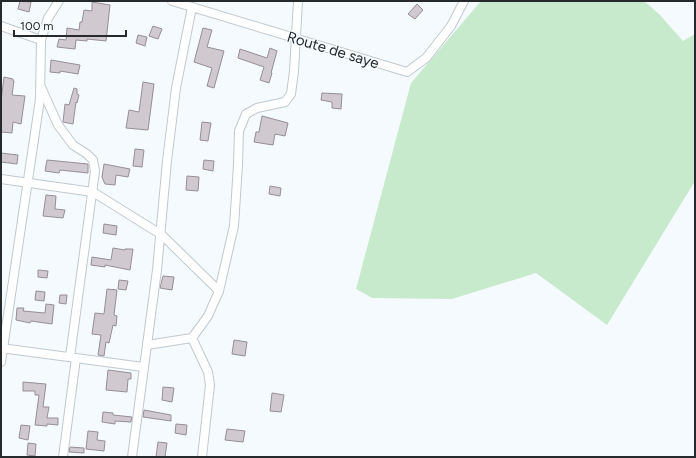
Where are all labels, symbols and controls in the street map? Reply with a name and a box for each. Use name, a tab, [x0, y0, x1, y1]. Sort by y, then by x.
scale bar	[14, 12, 126, 38]
text: 100 m	[20, 19, 54, 33]
street label: Route de saye	[285, 27, 381, 73]

